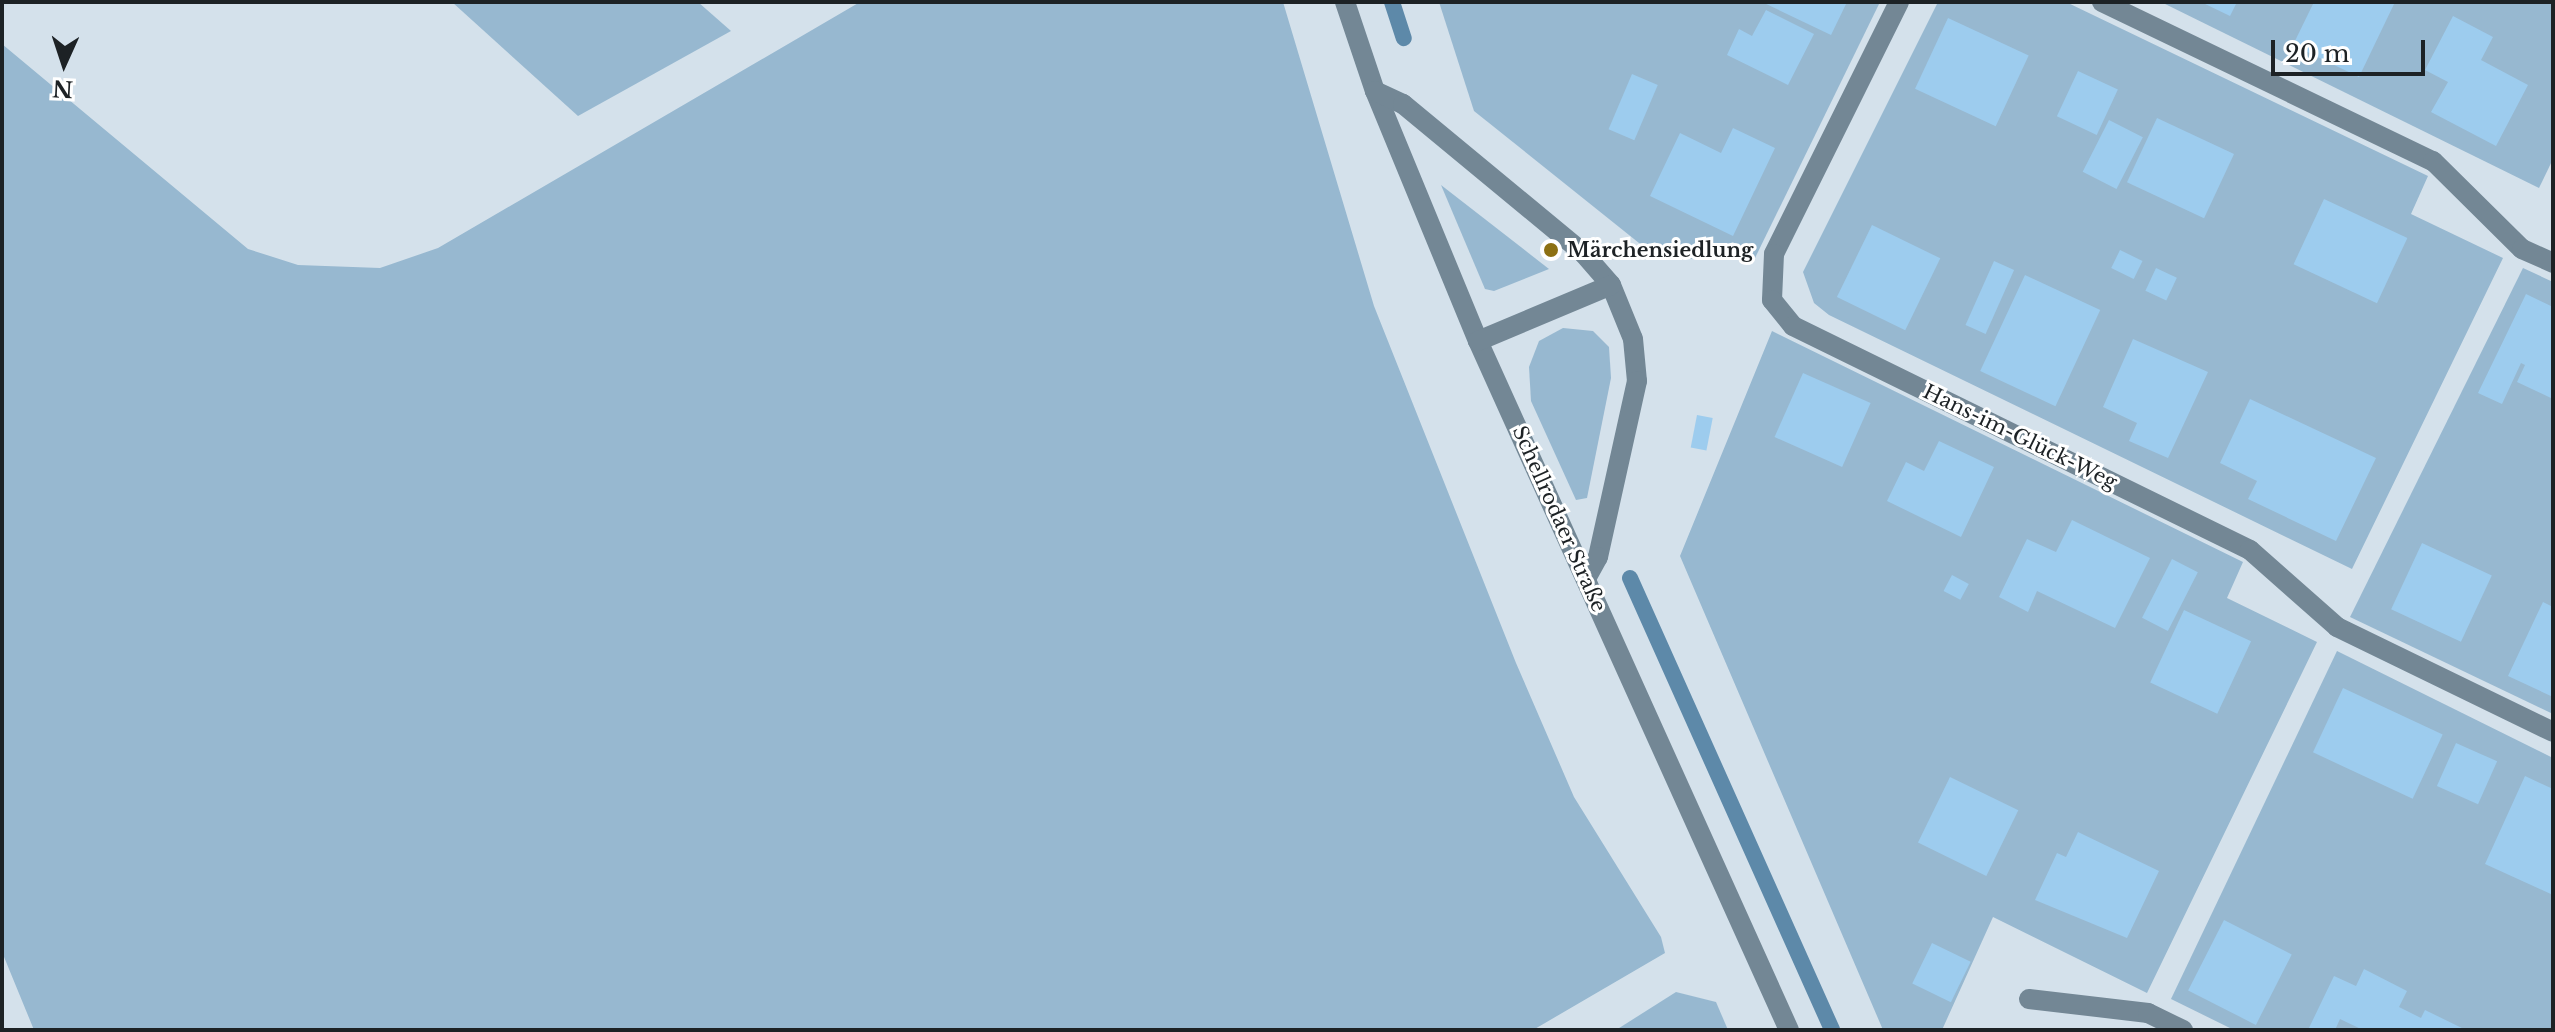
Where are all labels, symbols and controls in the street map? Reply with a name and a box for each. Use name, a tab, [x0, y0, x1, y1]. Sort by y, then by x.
north arrow	[24, 24, 104, 104]
scale bar	[2275, 24, 2429, 74]
text: 20 m	[2285, 39, 2350, 68]
text: N	[52, 74, 74, 102]
place label: Märchensiedlung	[1567, 238, 1753, 262]
marker: Märchensiedlung	[1542, 241, 1560, 259]
street label: Hans-im-Glück-Weg	[1919, 380, 2121, 494]
street label: Schellrodaer Straße	[1507, 422, 1611, 616]

